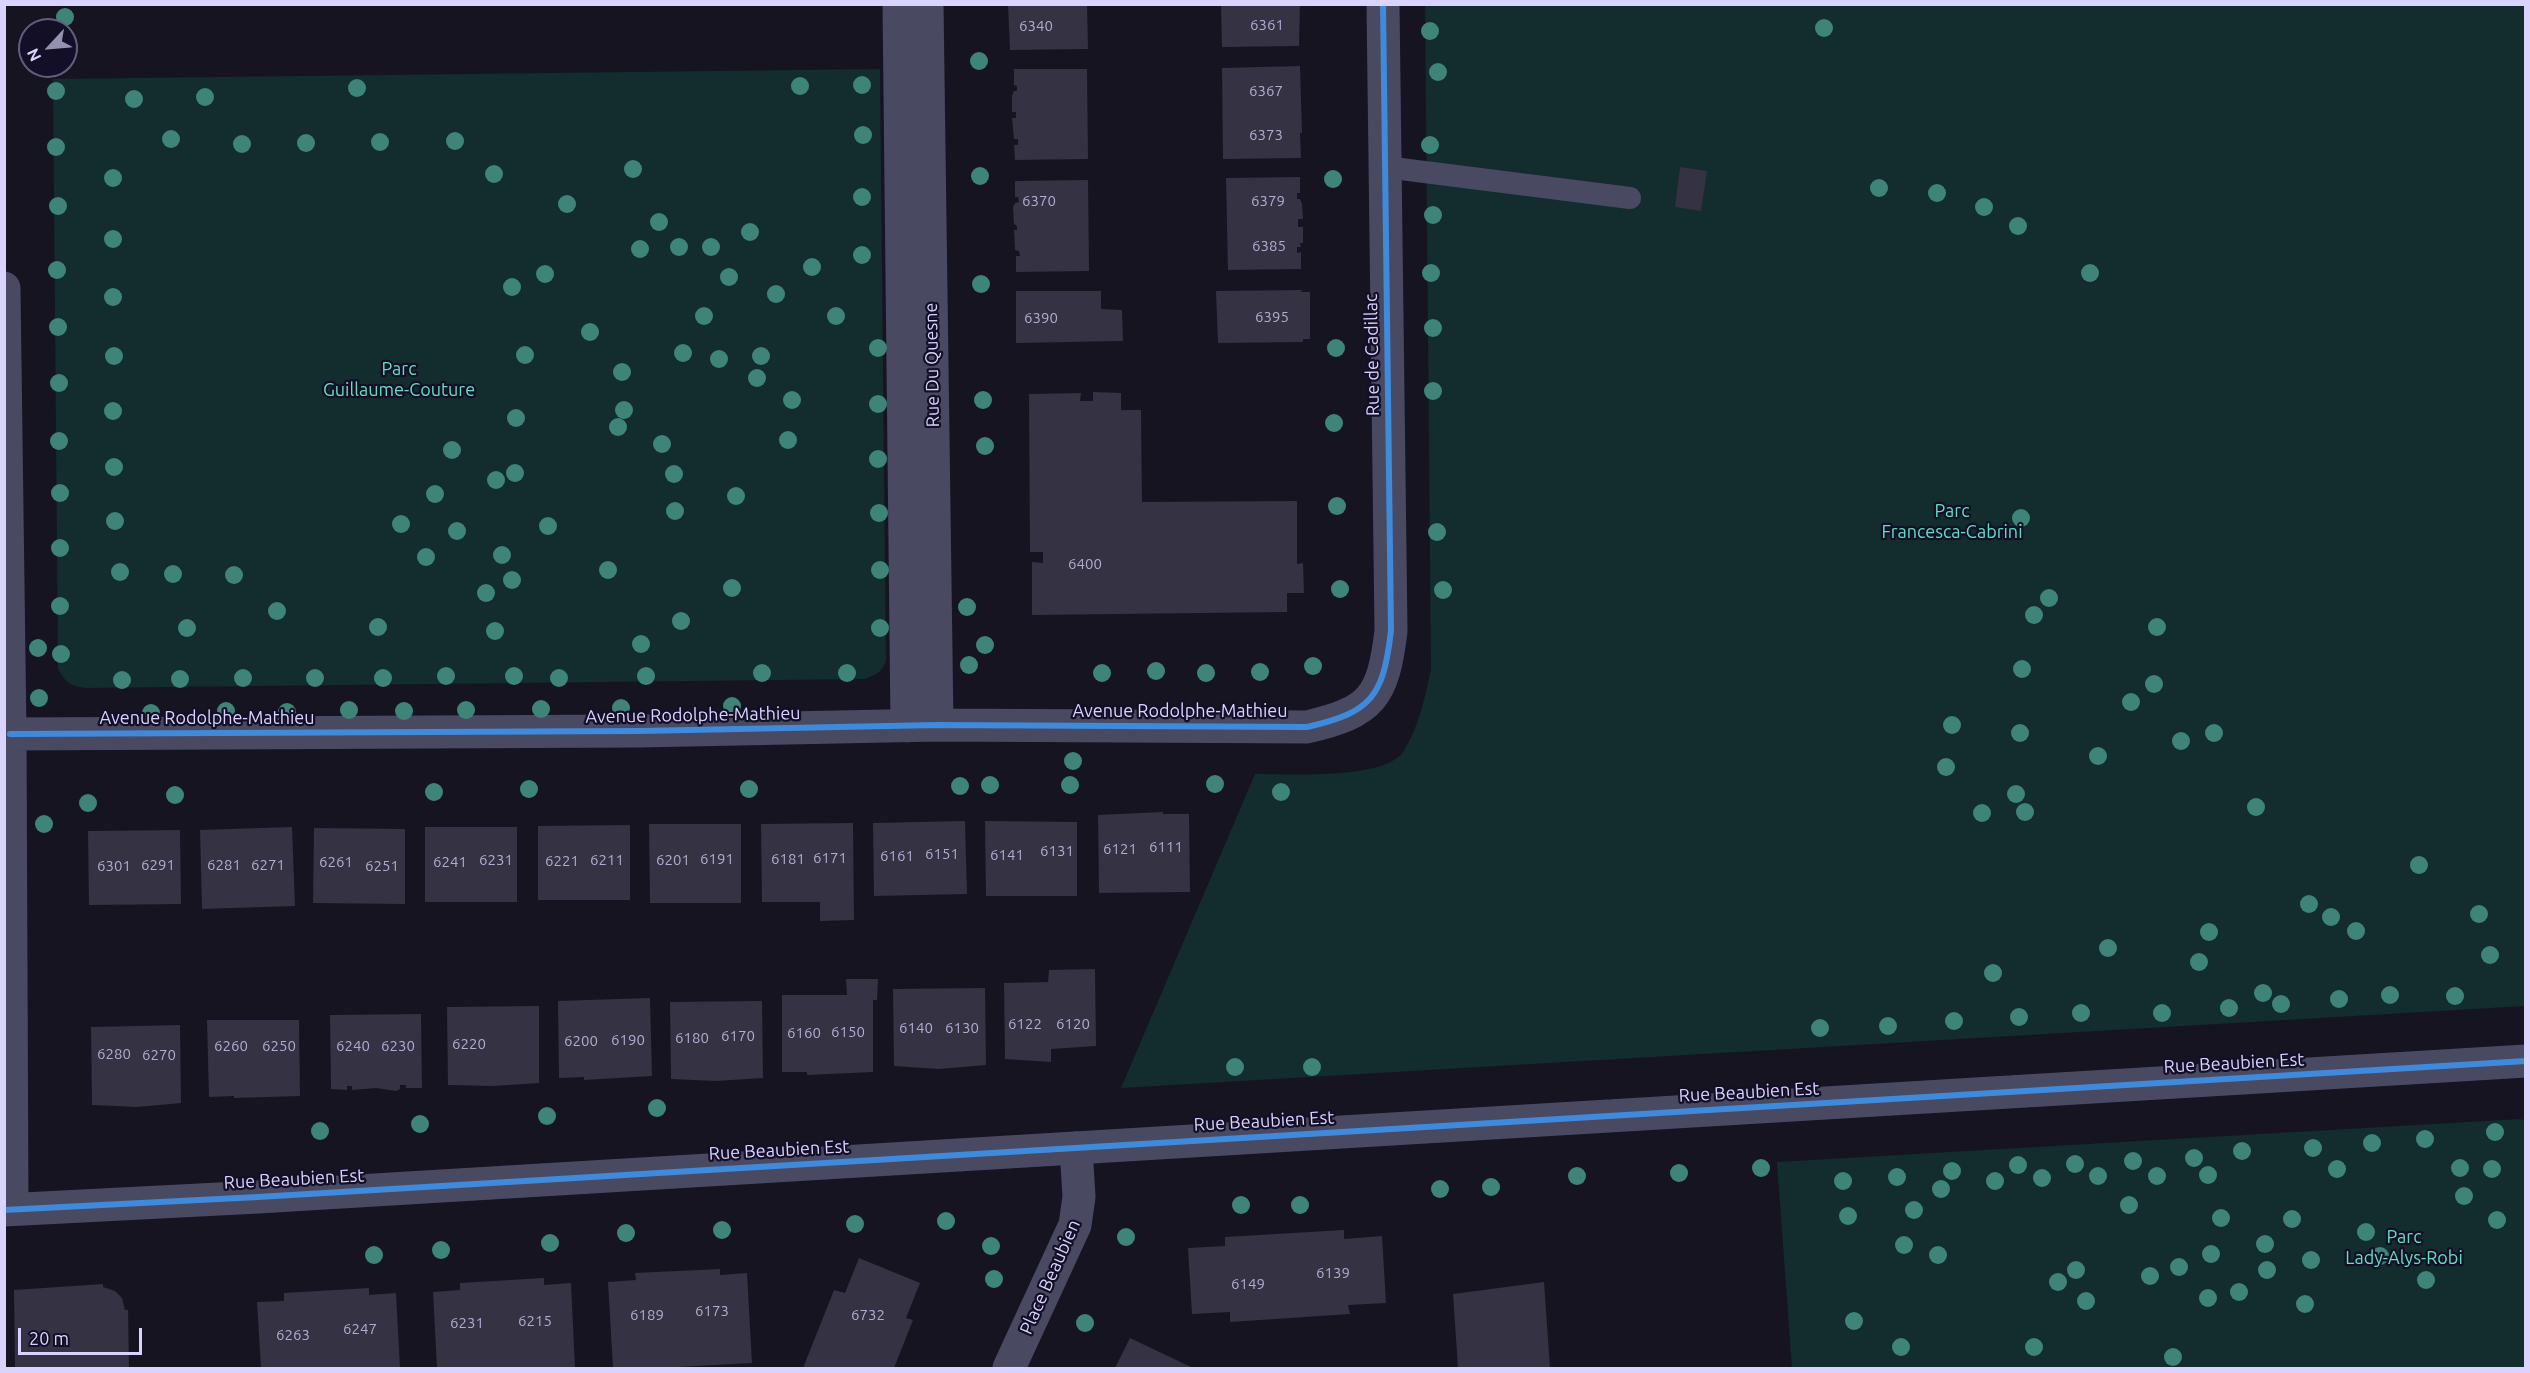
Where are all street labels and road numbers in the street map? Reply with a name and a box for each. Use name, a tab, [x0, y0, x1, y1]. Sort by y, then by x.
street label: Rue de Cadillac	[1360, 294, 1384, 416]
street label: Rue Du Quesne	[920, 302, 944, 428]
street label: Avenue Rodolphe-Mathieu	[1072, 700, 1288, 722]
street label: Avenue Rodolphe-Mathieu	[585, 702, 801, 728]
street label: Avenue Rodolphe-Mathieu	[99, 707, 315, 729]
street label: Rue Beaubien Est	[2163, 1049, 2305, 1077]
street label: Rue Beaubien Est	[1678, 1078, 1820, 1106]
street label: Rue Beaubien Est	[1193, 1107, 1335, 1135]
street label: Rue Beaubien Est	[708, 1136, 850, 1164]
street label: Rue Beaubien Est	[223, 1165, 365, 1193]
street label: Place Beaubien	[1015, 1216, 1085, 1338]

